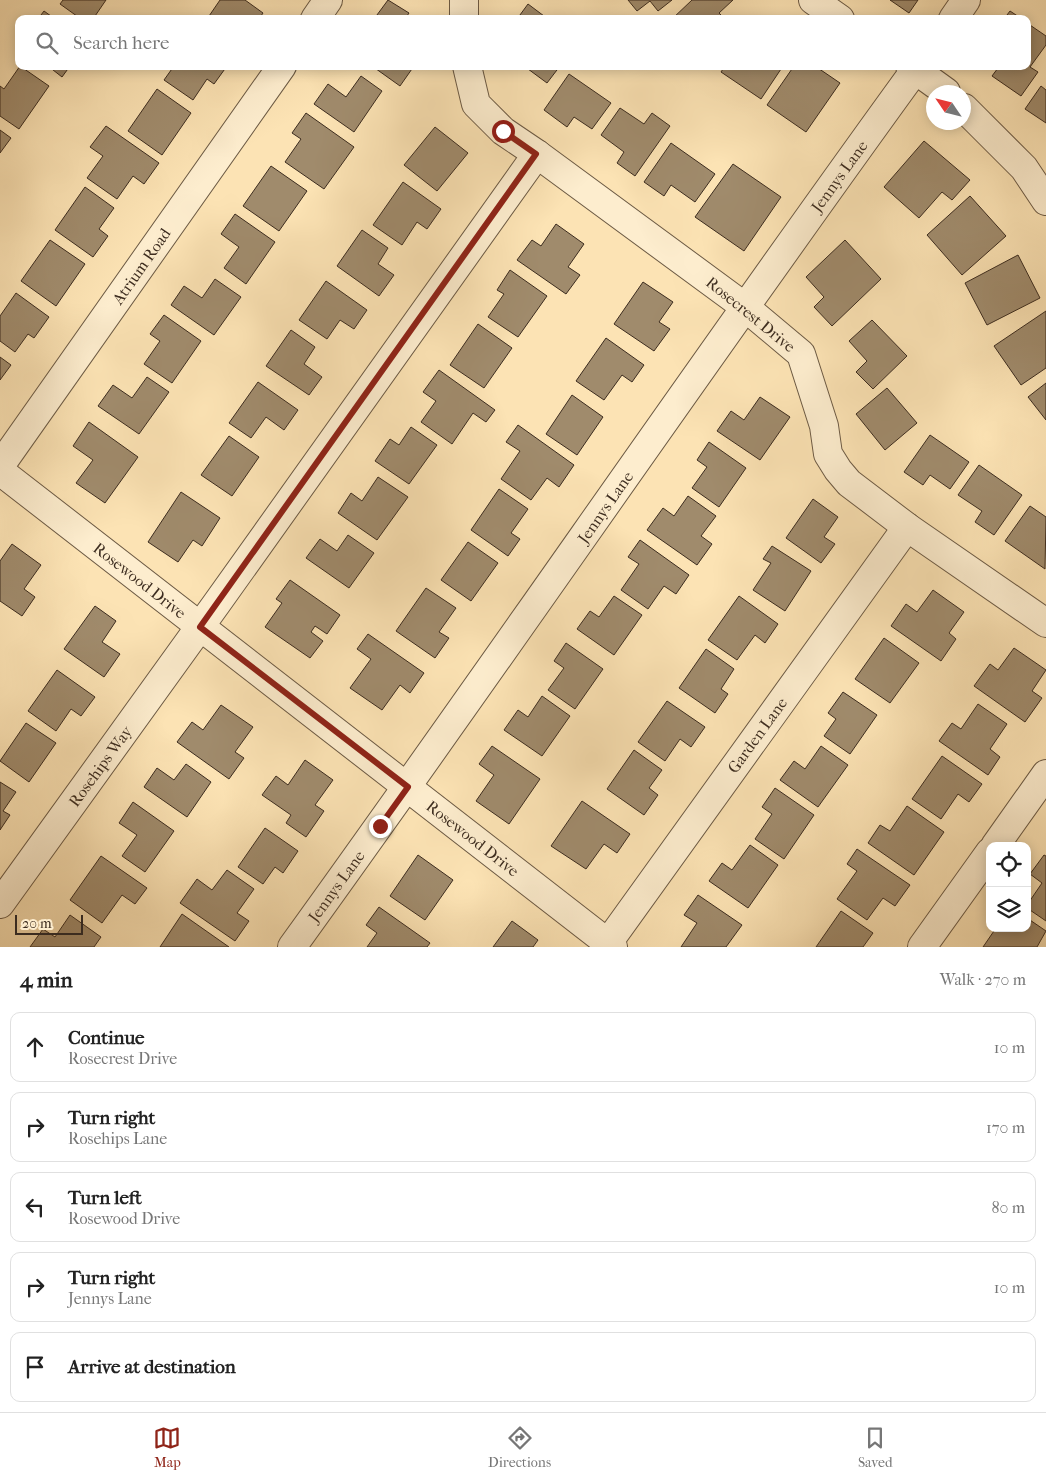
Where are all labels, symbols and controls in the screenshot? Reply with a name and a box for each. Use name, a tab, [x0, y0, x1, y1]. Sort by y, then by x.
search box	[15, 15, 1031, 70]
icon: search	[33, 29, 61, 57]
text: Search here	[73, 32, 169, 54]
north arrow	[926, 85, 971, 130]
route start	[492, 120, 515, 143]
street label: Jennys Lane	[806, 137, 872, 217]
street label: Atrium Road	[108, 224, 175, 309]
street label: Rosecrest Drive	[702, 273, 799, 356]
street label: Jennys Lane	[572, 467, 637, 549]
street label: Rosewood Drive	[90, 538, 190, 622]
street label: Garden Lane	[724, 694, 791, 777]
street label: Rosehips Way	[65, 722, 136, 810]
street label: Rosewood Drive	[423, 796, 523, 880]
route end	[369, 815, 392, 838]
map controls	[986, 842, 1031, 932]
button: locate	[986, 842, 1031, 887]
street label: Jennys Lane	[303, 847, 369, 927]
button: layers	[986, 887, 1031, 932]
scale bar	[15, 912, 82, 935]
text: 20 m	[22, 915, 52, 932]
text: 4 min	[20, 968, 73, 992]
text: Walk · 270 m	[940, 970, 1026, 989]
text: Continue	[68, 1027, 144, 1049]
icon: ahead	[21, 1033, 49, 1061]
text: 10 m	[994, 1038, 1025, 1057]
text: Rosecrest Drive	[68, 1049, 177, 1068]
text: Turn right	[68, 1107, 155, 1129]
icon: right	[21, 1113, 49, 1141]
text: 170 m	[986, 1118, 1025, 1137]
text: Rosehips Lane	[68, 1129, 167, 1148]
text: Turn left	[68, 1187, 142, 1209]
icon: left	[21, 1193, 49, 1221]
text: 80 m	[991, 1198, 1025, 1217]
text: Rosewood Drive	[68, 1209, 180, 1228]
text: Turn right	[68, 1267, 155, 1289]
icon: right	[21, 1273, 49, 1301]
text: 10 m	[994, 1278, 1025, 1297]
text: Jennys Lane	[68, 1289, 152, 1308]
icon: arrive	[21, 1353, 49, 1381]
text: Arrive at destination	[68, 1356, 236, 1378]
tab: Map	[153, 1424, 181, 1471]
tab: Directions	[488, 1424, 551, 1471]
tab: Saved	[858, 1424, 893, 1471]

